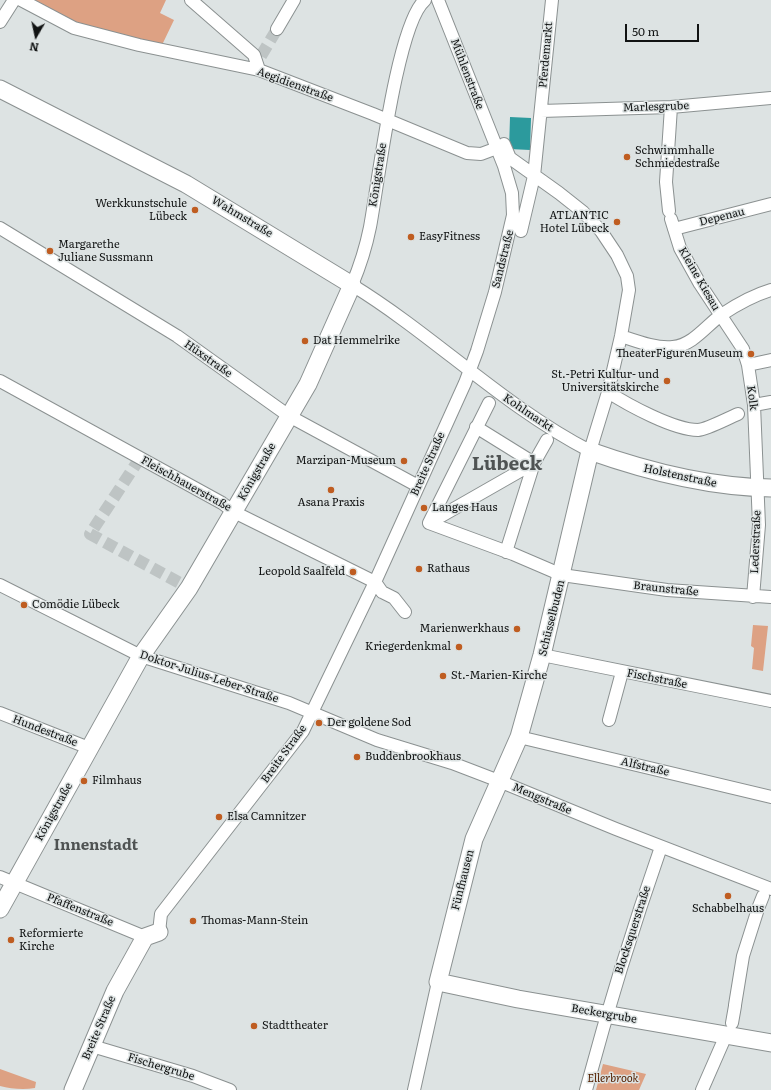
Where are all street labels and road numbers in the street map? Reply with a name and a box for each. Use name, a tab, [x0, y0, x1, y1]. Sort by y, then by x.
street label: Pferdemarkt	[537, 21, 555, 89]
street label: Mühlenstraße	[447, 37, 487, 111]
street label: Aegidienstraße	[255, 65, 335, 105]
street label: Marlesgrube	[623, 99, 689, 115]
street label: Königstraße	[366, 142, 390, 208]
street label: Wahmstraße	[209, 194, 275, 240]
street label: Depenau	[698, 205, 746, 229]
street label: Sandstraße	[489, 228, 517, 290]
street label: Kleine Kiesau	[675, 245, 723, 313]
street label: Hüxstraße	[181, 338, 235, 380]
street label: Kolk	[744, 385, 760, 411]
street label: Kohlmarkt	[500, 391, 556, 435]
street label: Breite Straße	[408, 430, 448, 498]
street label: Königstraße	[235, 441, 279, 503]
street label: Fleischhauerstraße	[139, 454, 233, 514]
street label: Holstenstraße	[642, 462, 718, 490]
street label: Lederstraße	[748, 510, 764, 574]
street label: Schüsselbuden	[536, 578, 568, 658]
street label: Braunstraße	[633, 579, 699, 599]
street label: Doktor-Julius-Leber-Straße	[138, 648, 280, 706]
street label: Fischstraße	[626, 667, 688, 691]
street label: Hundestraße	[11, 713, 79, 749]
street label: Breite Straße	[258, 722, 310, 786]
street label: Alfstraße	[620, 755, 670, 779]
street label: Königstraße	[33, 781, 75, 843]
street label: Mengstraße	[510, 781, 574, 817]
street label: Fünfhausen	[449, 848, 477, 912]
street label: Blocksquerstraße	[613, 884, 653, 976]
street label: Pfaffenstraße	[45, 891, 115, 929]
street label: Breite Straße	[80, 994, 118, 1062]
street label: Beckergrube	[570, 1002, 638, 1026]
street label: Fischergrube	[126, 1051, 196, 1083]

